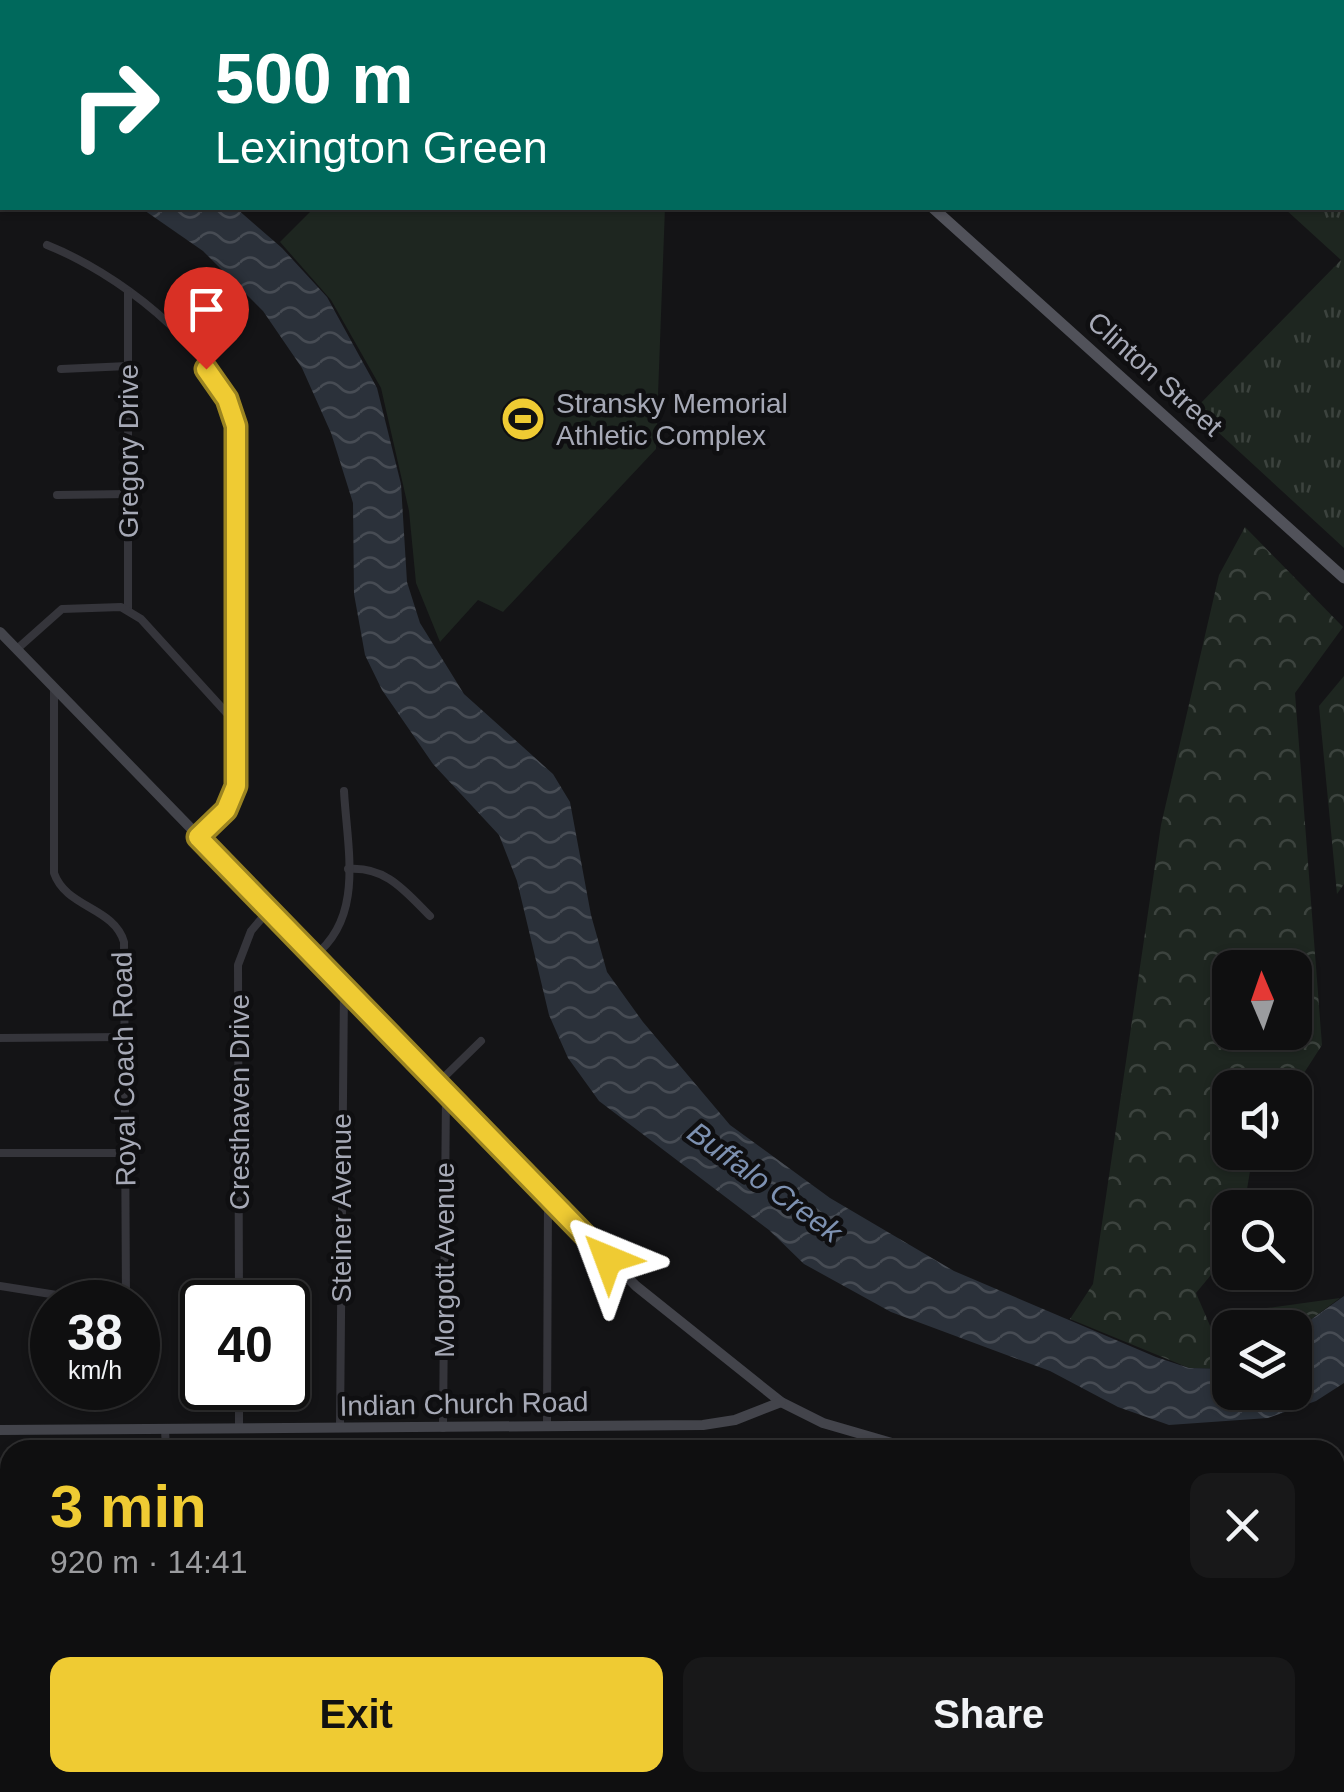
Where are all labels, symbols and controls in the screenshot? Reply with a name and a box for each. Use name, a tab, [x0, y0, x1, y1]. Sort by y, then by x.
icon: right	[50, 40, 180, 170]
text: 500 m	[215, 40, 413, 118]
text: Lexington Green	[215, 122, 548, 173]
pin	[164, 267, 249, 370]
icon: arrive	[179, 282, 234, 337]
street label: Clinton Street	[1082, 306, 1229, 442]
street label: Gregory Drive	[113, 364, 144, 538]
place label: Stransky Memorial Athletic Complex	[556, 388, 788, 451]
sports icon: Stransky Memorial Athletic Complex	[500, 396, 546, 442]
north arrow	[1212, 950, 1312, 1050]
map controls	[1212, 950, 1312, 1410]
street label: Royal Coach Road	[106, 951, 142, 1187]
street label: Cresthaven Drive	[224, 994, 255, 1210]
button: sound	[1212, 1070, 1312, 1170]
street label: Steiner Avenue	[326, 1113, 357, 1303]
water label: Buffalo Creek	[682, 1115, 850, 1250]
street label: Morgott Avenue	[429, 1162, 460, 1358]
button: search	[1212, 1190, 1312, 1290]
position arrow	[556, 1207, 660, 1311]
speed limit sign: 40	[180, 1280, 310, 1410]
text: 38	[67, 1305, 123, 1361]
button: layers	[1212, 1310, 1312, 1410]
text: km/h	[68, 1356, 122, 1384]
street label: Indian Church Road	[339, 1386, 589, 1422]
text: 3 min	[50, 1473, 207, 1540]
button: close	[1190, 1473, 1295, 1578]
text: 920 m · 14:41	[50, 1544, 247, 1580]
button: Exit	[50, 1657, 663, 1772]
button: Share	[683, 1657, 1295, 1772]

